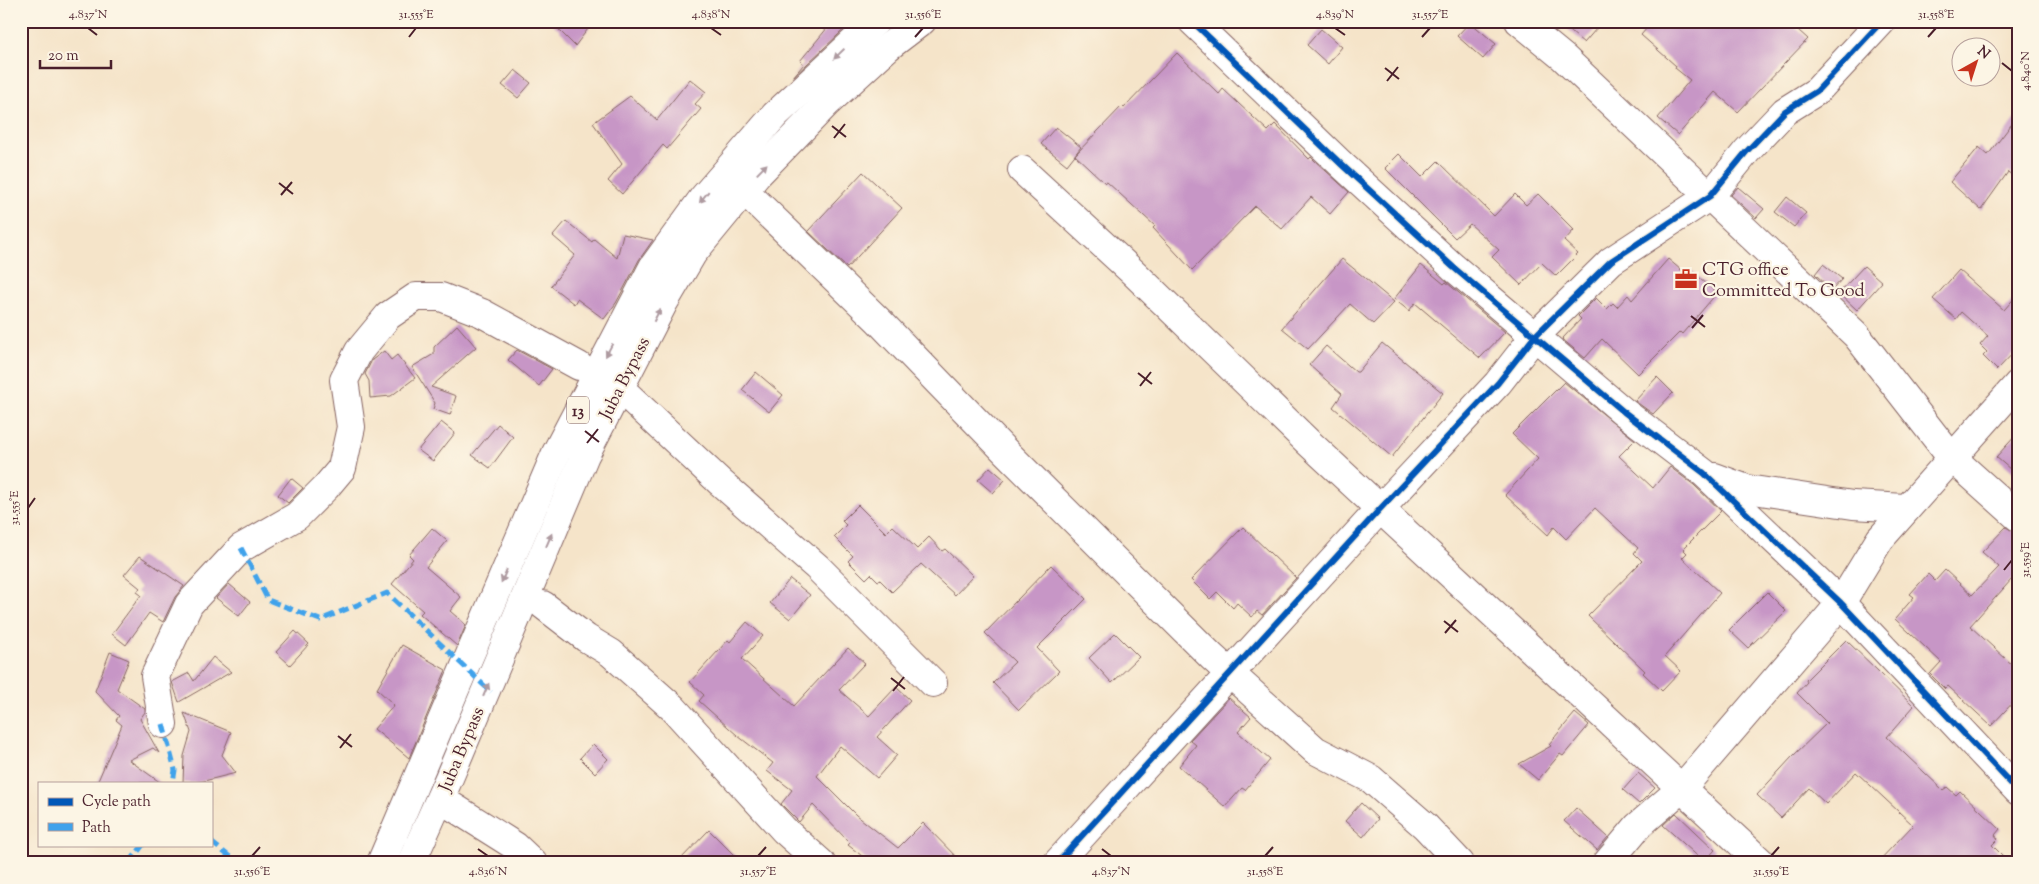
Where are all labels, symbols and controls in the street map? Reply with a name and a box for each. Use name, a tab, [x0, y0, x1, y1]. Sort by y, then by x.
text: 4.837°N	[69, 6, 108, 24]
text: 31.555°E	[399, 6, 434, 24]
text: 4.838°N	[692, 6, 731, 24]
text: 31.556°E	[905, 6, 942, 24]
text: 4.839°N	[1316, 6, 1354, 24]
text: 31.557°E	[1412, 6, 1449, 24]
text: 31.558°E	[1918, 6, 1955, 24]
scale bar	[40, 38, 111, 70]
north arrow	[1952, 38, 2002, 88]
text: N	[1972, 42, 1994, 65]
text: 20 m	[48, 46, 79, 67]
one-way arrow	[834, 48, 846, 60]
text: 4.840°N	[2017, 51, 2035, 91]
one-way arrow	[756, 164, 768, 176]
one-way arrow	[699, 190, 710, 203]
place label: CTG office Committed To Good	[1702, 258, 1865, 305]
office icon: CTG office Committed To Good	[1673, 266, 1699, 292]
one-way arrow	[653, 308, 661, 322]
street label: Juba Bypass	[593, 333, 658, 426]
one-way arrow	[605, 342, 613, 357]
road number: 13	[567, 396, 589, 424]
text: 31.555°E	[6, 490, 24, 525]
one-way arrow	[546, 533, 554, 547]
text: 31.559°E	[2017, 541, 2035, 578]
one-way arrow	[499, 569, 507, 583]
one-way arrow	[482, 682, 490, 697]
street label: Juba Bypass	[433, 703, 492, 797]
legend	[38, 782, 212, 846]
text: Cycle path	[82, 792, 151, 813]
text: Path	[82, 818, 111, 839]
text: 31.556°E	[234, 863, 271, 881]
text: 4.836°N	[469, 863, 508, 881]
text: 31.557°E	[740, 863, 777, 881]
text: 4.837°N	[1092, 863, 1131, 881]
text: 31.558°E	[1247, 863, 1284, 881]
text: 31.559°E	[1753, 863, 1790, 881]

